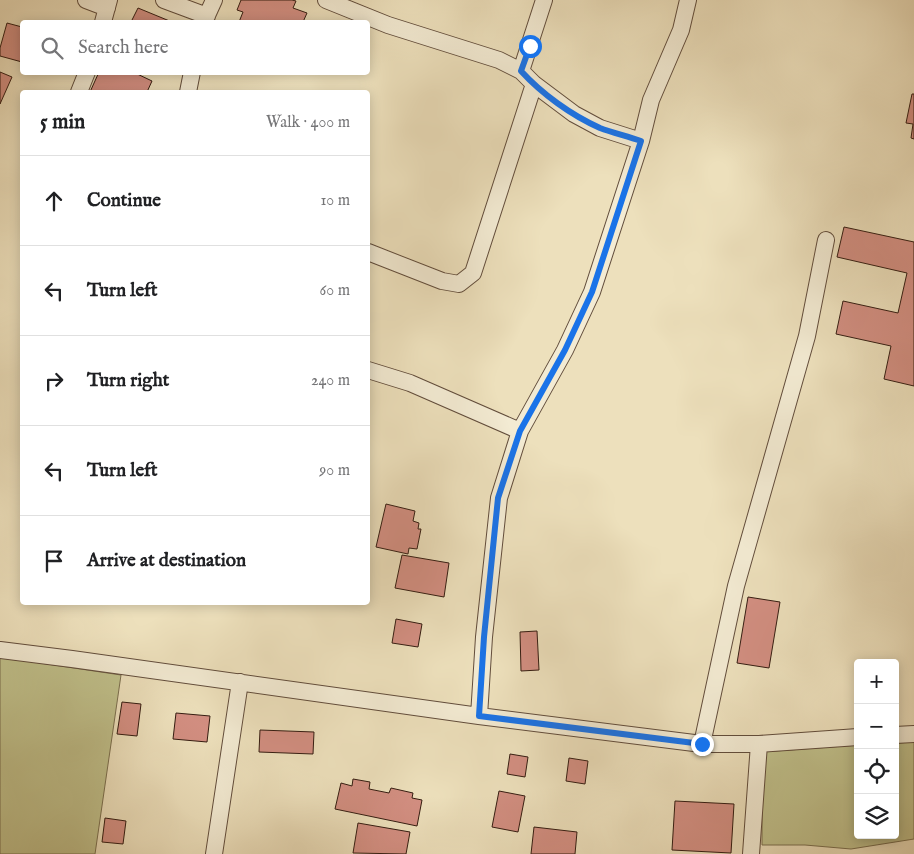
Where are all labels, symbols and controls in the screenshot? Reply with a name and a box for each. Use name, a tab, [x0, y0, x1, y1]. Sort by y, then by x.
search box	[20, 20, 370, 75]
icon: search	[38, 34, 66, 62]
route start	[519, 35, 542, 58]
text: Search here	[78, 36, 169, 60]
text: 5 min	[40, 109, 85, 136]
text: Walk · 400 m	[266, 113, 350, 133]
icon: ahead	[40, 187, 68, 215]
text: Continue	[87, 189, 161, 213]
text: 10 m	[320, 191, 350, 211]
icon: left	[40, 277, 68, 305]
text: Turn left	[87, 279, 158, 303]
text: 60 m	[320, 281, 350, 301]
icon: right	[40, 367, 68, 395]
text: Turn right	[87, 369, 169, 393]
text: 240 m	[311, 371, 350, 391]
icon: left	[40, 457, 68, 485]
text: Turn left	[87, 459, 158, 483]
text: 90 m	[319, 461, 350, 481]
icon: arrive	[40, 547, 68, 575]
text: Arrive at destination	[87, 549, 246, 573]
map controls	[854, 659, 899, 839]
button: +	[854, 659, 899, 704]
button: −	[854, 704, 899, 749]
route end	[691, 733, 714, 756]
button: locate	[854, 749, 899, 794]
button: layers	[854, 794, 899, 839]

